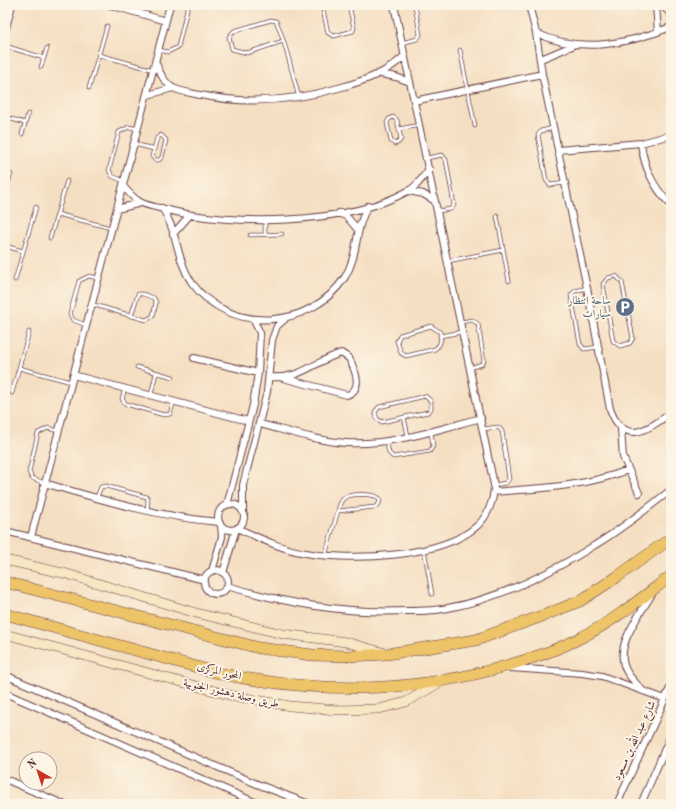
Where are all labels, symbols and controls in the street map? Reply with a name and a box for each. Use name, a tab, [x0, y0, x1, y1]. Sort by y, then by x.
place label: ساحة انتظار سيارات	[567, 296, 611, 320]
parking icon: ساحة انتظار سيارات	[614, 296, 636, 318]
street label: المحور المركزى	[196, 659, 243, 684]
street label: طريق وصلة دهشور الجنوبية	[182, 678, 280, 711]
street label: شارع عبد الله بن مسعود	[607, 697, 661, 784]
north arrow	[18, 751, 58, 791]
text: N	[26, 757, 40, 771]

